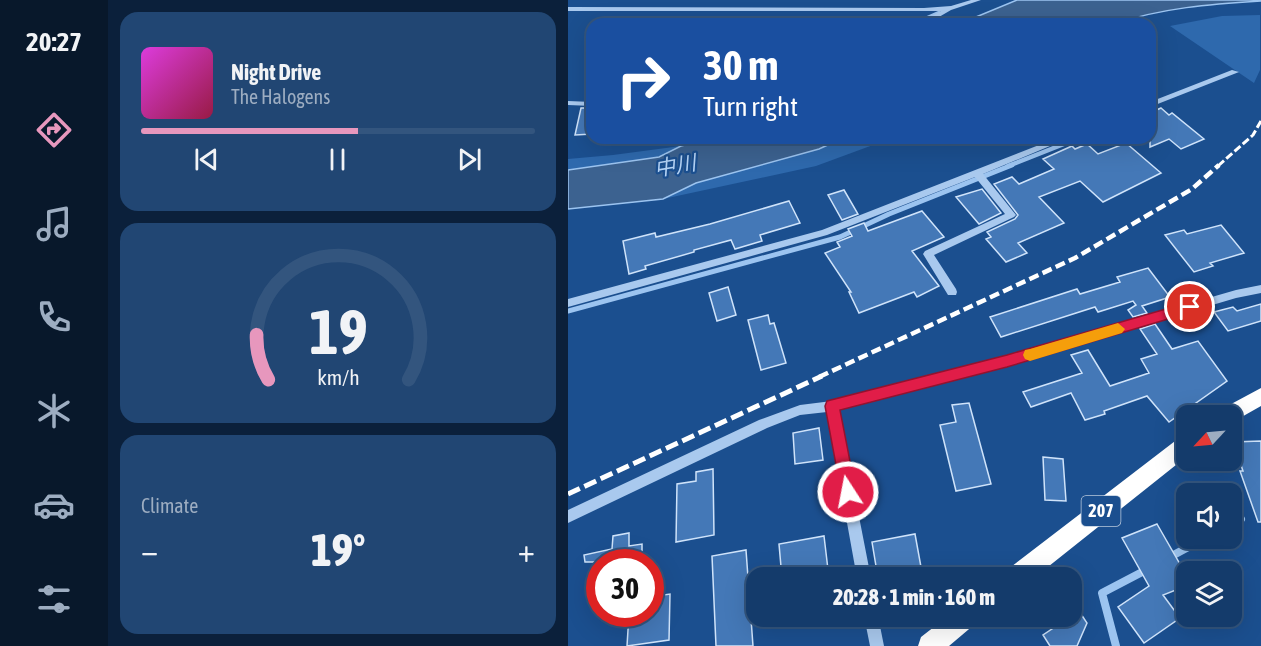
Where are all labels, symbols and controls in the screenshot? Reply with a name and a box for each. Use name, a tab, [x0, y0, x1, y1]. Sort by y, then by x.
text: 20:27	[26, 26, 82, 57]
text: 30 m	[703, 41, 778, 89]
icon: right	[604, 42, 682, 120]
text: Night Drive	[231, 59, 321, 85]
text: The Halogens	[231, 85, 330, 108]
text: Turn right	[703, 91, 798, 122]
icon: directions	[33, 109, 75, 151]
icon: previous	[190, 143, 223, 176]
icon: pause	[321, 143, 354, 176]
icon: next	[453, 143, 486, 176]
water label: 中川	[652, 149, 700, 180]
icon: music	[33, 203, 75, 245]
pin	[1164, 281, 1215, 332]
icon: arrive	[1173, 290, 1206, 323]
icon: phone	[33, 296, 75, 338]
text: 19	[309, 296, 367, 367]
text: km/h	[317, 365, 359, 390]
icon: climate	[33, 390, 75, 432]
north arrow	[1176, 405, 1242, 471]
map controls	[1176, 405, 1242, 627]
position arrow	[816, 460, 880, 524]
button: sound	[1176, 483, 1242, 549]
icon: car	[33, 484, 75, 526]
text: Climate	[141, 494, 198, 517]
road number: 207	[1082, 496, 1120, 526]
text: 19°	[311, 524, 365, 576]
text: −	[141, 531, 158, 569]
text: +	[518, 531, 535, 569]
speed limit sign: 30	[586, 549, 664, 627]
button: layers	[1176, 561, 1242, 627]
icon: filters	[33, 578, 75, 620]
text: 20:28 · 1 min · 160 m	[833, 584, 995, 610]

